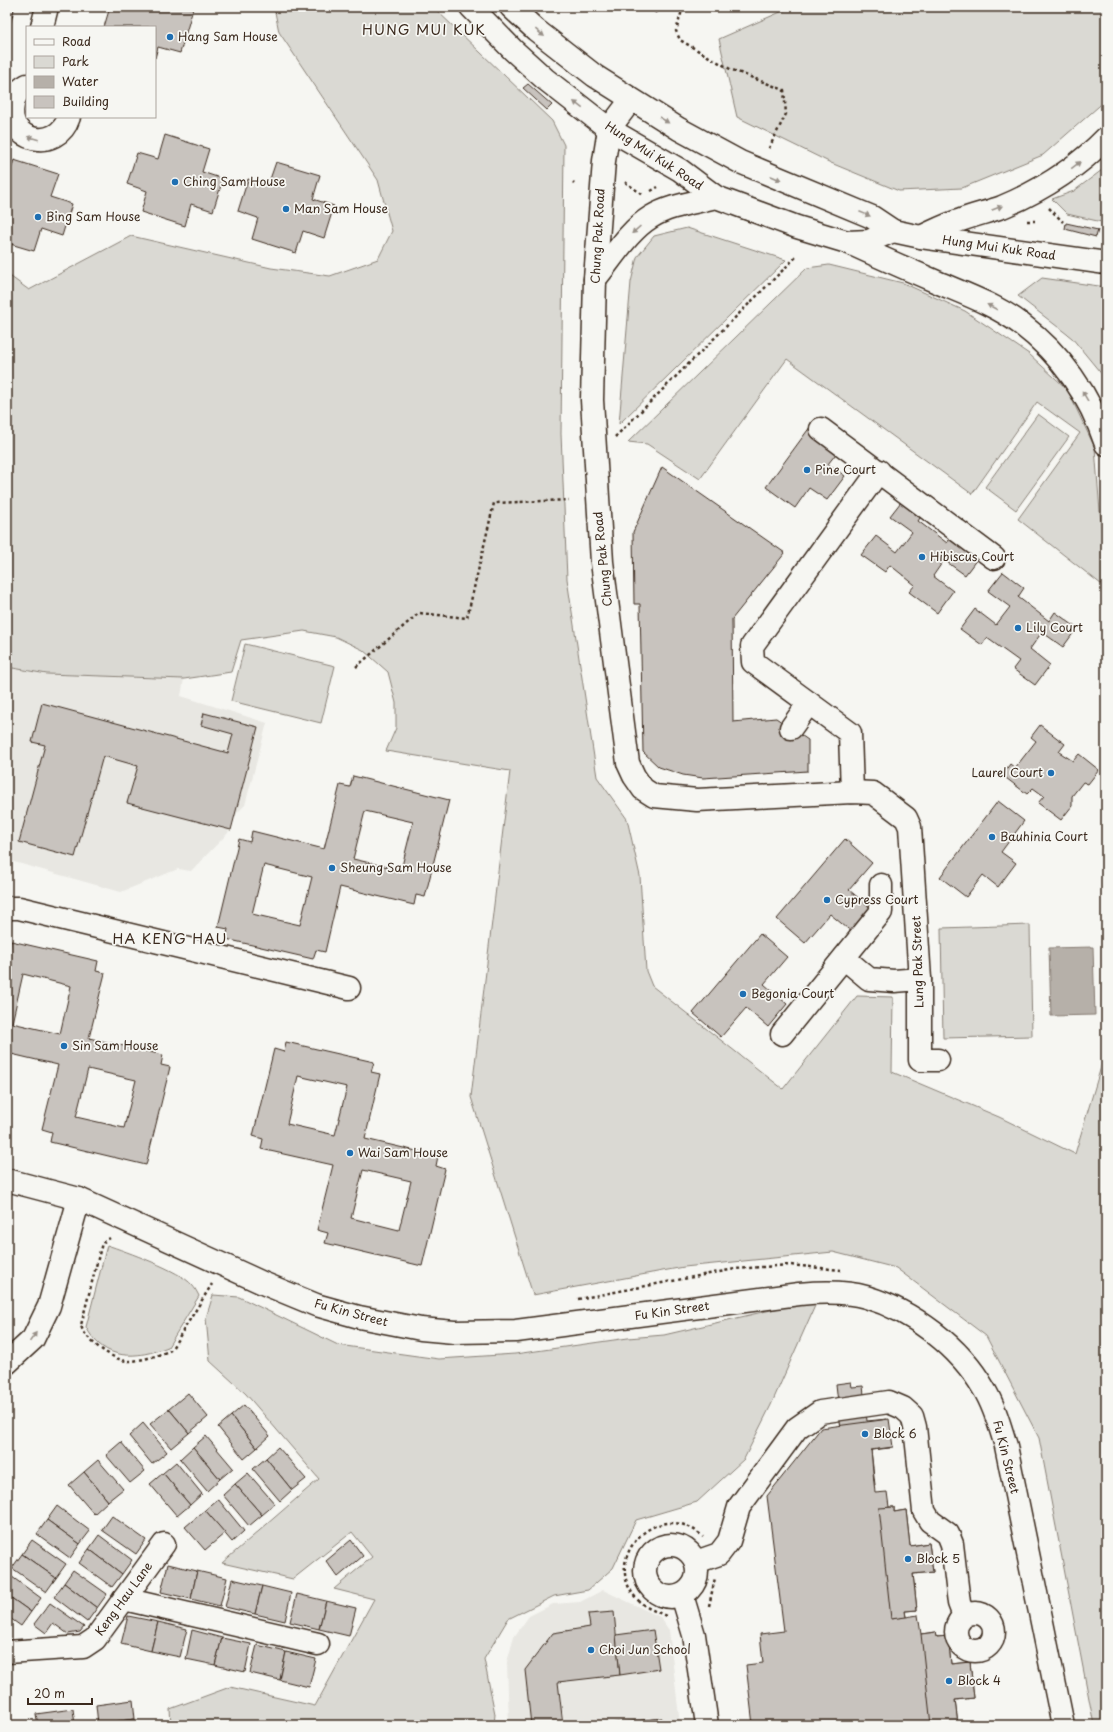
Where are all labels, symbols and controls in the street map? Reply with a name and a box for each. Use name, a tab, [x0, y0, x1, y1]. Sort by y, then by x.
district label: HUNG MUI KUK	[362, 19, 486, 40]
legend	[26, 26, 156, 118]
place label: Hang Sam House	[178, 27, 278, 45]
one-way arrow	[535, 29, 546, 38]
text: Road	[62, 32, 91, 50]
marker: Hang Sam House	[165, 32, 175, 42]
text: Park	[62, 52, 89, 70]
text: Water	[62, 72, 99, 90]
text: Building	[62, 92, 109, 110]
one-way arrow	[573, 101, 584, 109]
street label: Hung Mui Kuk Road	[602, 116, 707, 194]
one-way arrow	[658, 117, 670, 124]
one-way arrow	[27, 134, 39, 140]
one-way arrow	[1071, 160, 1082, 169]
place label: Ching Sam House	[183, 172, 286, 190]
one-way arrow	[771, 175, 783, 181]
marker: Ching Sam House	[170, 177, 180, 187]
street label: Chung Pak Road	[586, 188, 608, 284]
place label: Man Sam House	[294, 199, 389, 217]
marker: Man Sam House	[281, 204, 291, 214]
one-way arrow	[992, 205, 1004, 211]
place label: Bing Sam House	[46, 207, 141, 225]
one-way arrow	[859, 211, 870, 217]
marker: Bing Sam House	[33, 212, 43, 222]
one-way arrow	[631, 225, 640, 234]
street label: Hung Mui Kuk Road	[941, 230, 1057, 264]
one-way arrow	[987, 303, 998, 310]
one-way arrow	[1081, 390, 1088, 402]
place label: Pine Court	[815, 460, 876, 478]
marker: Pine Court	[802, 465, 812, 475]
street label: Chung Pak Road	[588, 511, 616, 608]
place label: Hibiscus Court	[930, 547, 1014, 565]
marker: Hibiscus Court	[917, 552, 927, 562]
place label: Lily Court	[1026, 618, 1083, 636]
marker: Lily Court	[1013, 623, 1023, 633]
place label: Laurel Court	[972, 763, 1043, 781]
marker: Laurel Court	[1046, 768, 1056, 778]
place label: Bauhinia Court	[1000, 827, 1088, 845]
marker: Bauhinia Court	[987, 832, 997, 842]
place label: Sheung Sam House	[340, 858, 452, 876]
marker: Sheung Sam House	[327, 863, 337, 873]
place label: Cypress Court	[835, 890, 919, 908]
marker: Cypress Court	[822, 895, 832, 905]
street label: Lung Pak Street	[906, 915, 928, 1009]
district label: HA KENG HAU	[113, 928, 227, 949]
place label: Begonia Court	[751, 984, 834, 1002]
marker: Begonia Court	[738, 989, 748, 999]
place label: Sin Sam House	[72, 1036, 159, 1054]
marker: Sin Sam House	[59, 1041, 69, 1051]
place label: Wai Sam House	[358, 1143, 449, 1161]
marker: Wai Sam House	[345, 1148, 355, 1158]
street label: Fu Kin Street	[313, 1294, 390, 1331]
street label: Fu Kin Street	[633, 1296, 711, 1324]
one-way arrow	[29, 1332, 37, 1343]
street label: Fu Kin Street	[989, 1418, 1025, 1496]
place label: Block 6	[873, 1424, 917, 1442]
marker: Block 6	[860, 1429, 870, 1439]
place label: Block 5	[916, 1549, 960, 1567]
marker: Block 5	[903, 1554, 913, 1564]
street label: Keng Hau Lane	[90, 1557, 156, 1639]
place label: Choi Jun School	[599, 1640, 691, 1658]
marker: Choi Jun School	[586, 1645, 596, 1655]
place label: Block 4	[957, 1671, 1001, 1689]
marker: Block 4	[944, 1676, 954, 1686]
scale bar	[28, 1680, 92, 1706]
text: 20 m	[34, 1684, 65, 1702]

